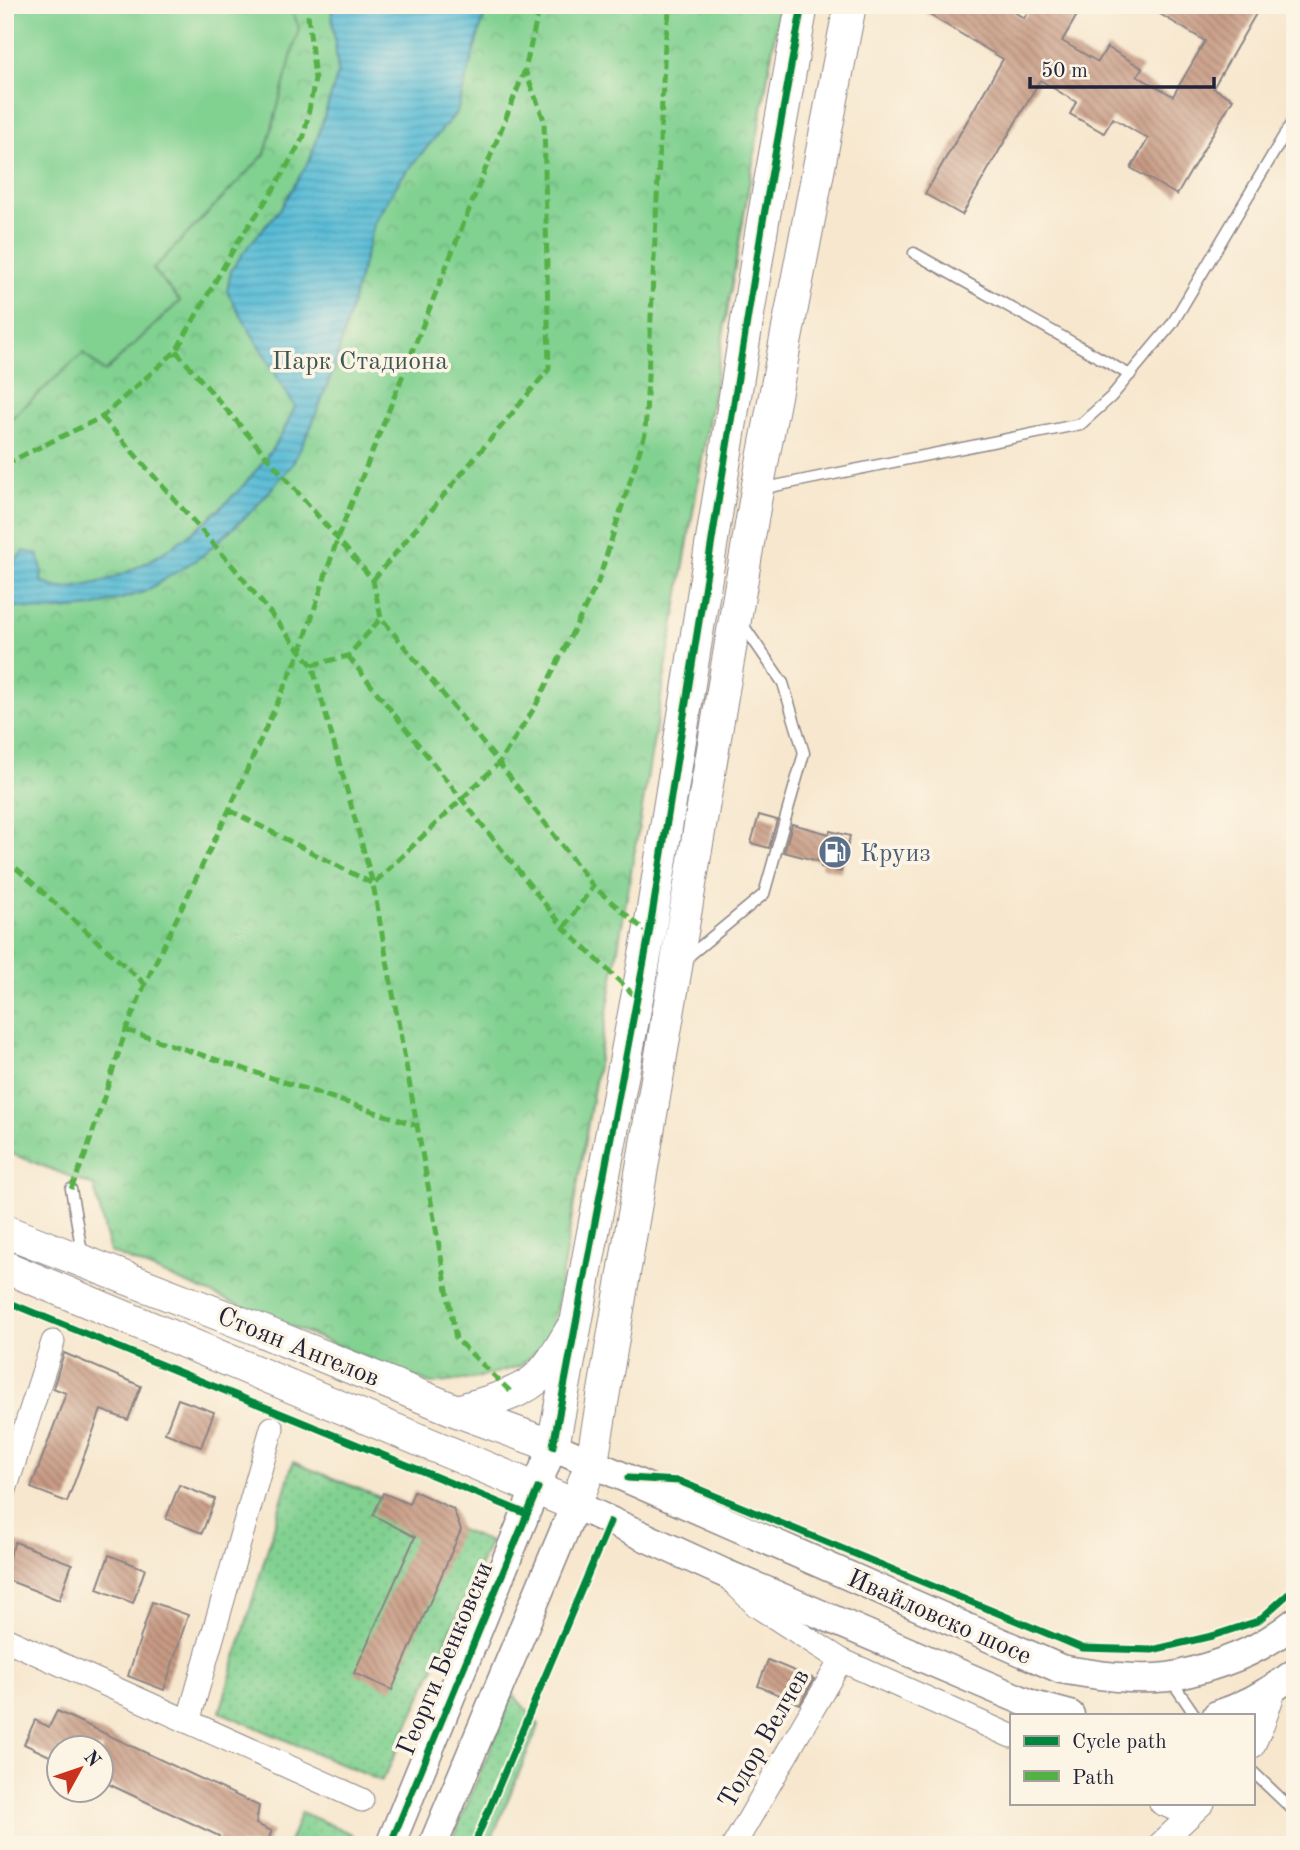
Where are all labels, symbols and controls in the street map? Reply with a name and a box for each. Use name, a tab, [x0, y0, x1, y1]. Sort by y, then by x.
scale bar	[1030, 46, 1214, 90]
text: 50 m	[1041, 61, 1088, 82]
park label: Парк Стадиона	[272, 349, 448, 375]
fuel station icon: Круиз	[816, 833, 854, 871]
place label: Круиз	[860, 841, 931, 867]
street label: Стоян Ангелов	[214, 1304, 383, 1392]
street label: Георги Бенковски	[393, 1558, 498, 1759]
street label: Ивайловско шосе	[843, 1566, 1035, 1670]
street label: Тодор Велчев	[715, 1665, 815, 1813]
legend	[1010, 1714, 1254, 1804]
text: Cycle path	[1072, 1732, 1167, 1753]
north arrow	[46, 1734, 116, 1804]
text: N	[79, 1748, 103, 1772]
text: Path	[1072, 1768, 1115, 1789]

